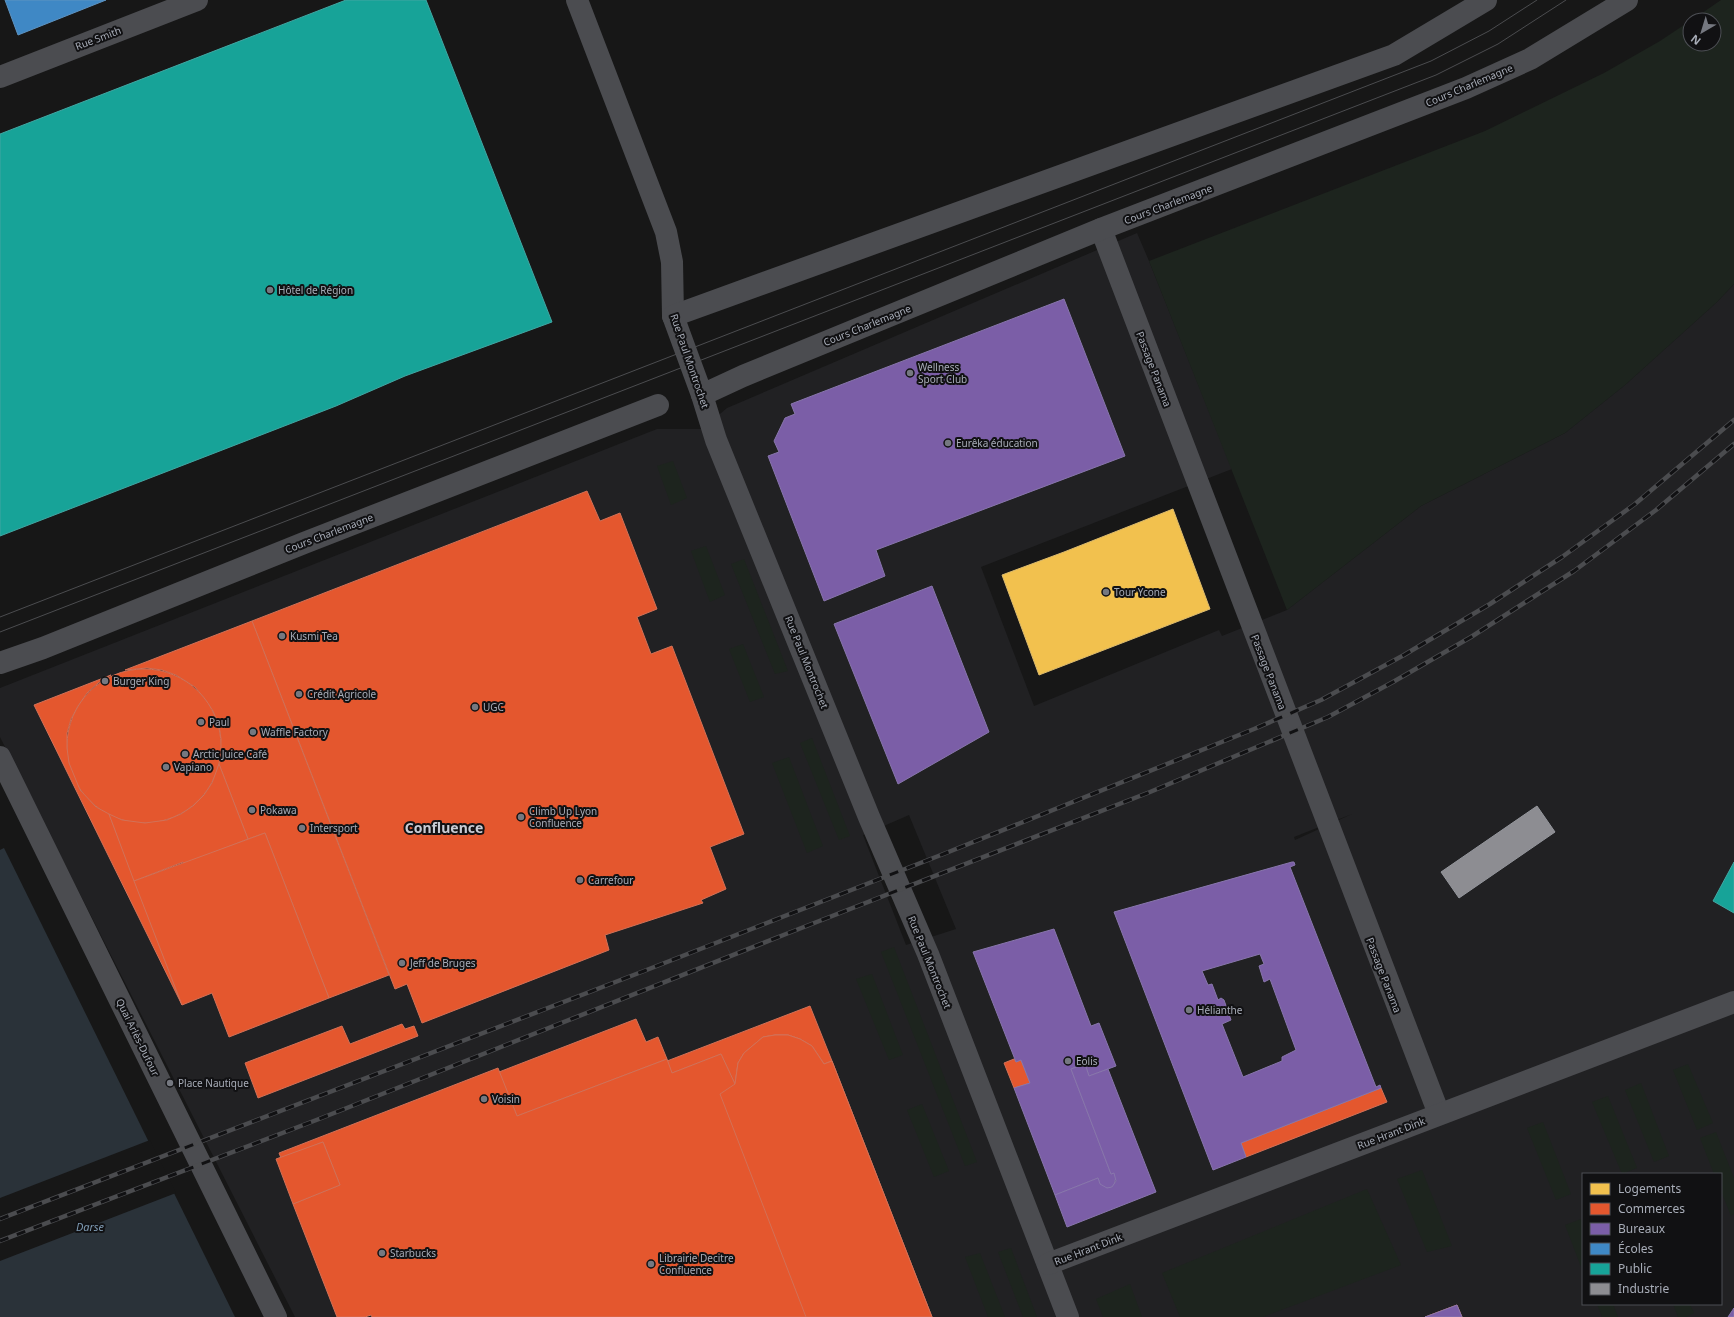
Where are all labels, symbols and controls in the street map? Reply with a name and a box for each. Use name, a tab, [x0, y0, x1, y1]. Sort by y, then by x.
north arrow	[1682, 12, 1722, 52]
street label: Rue Smith	[73, 23, 123, 53]
text: N	[1687, 32, 1704, 49]
street label: Cours Charlemagne	[1423, 60, 1515, 110]
street label: Cours Charlemagne	[1122, 181, 1214, 227]
place label: Hôtel de Région	[278, 283, 353, 297]
marker: Hôtel de Région	[265, 285, 275, 295]
street label: Cours Charlemagne	[821, 301, 913, 349]
street label: Rue Paul Montrochet	[667, 312, 713, 410]
street label: Passage Panama	[1133, 329, 1175, 409]
place label: Wellness Sport Club	[918, 360, 967, 386]
marker: Wellness Sport Club	[905, 368, 915, 378]
place label: Eurêka éducation	[956, 436, 1038, 450]
marker: Eurêka éducation	[943, 438, 953, 448]
street label: Cours Charlemagne	[283, 510, 375, 556]
place label: Tour Ycone	[1114, 585, 1166, 599]
marker: Tour Ycone	[1101, 587, 1111, 597]
street label: Rue Paul Montrochet	[782, 614, 832, 711]
place label: Kusmi Tea	[290, 629, 338, 643]
marker: Kusmi Tea	[277, 631, 287, 641]
street label: Passage Panama	[1248, 632, 1290, 712]
place label: Burger King	[113, 674, 169, 688]
marker: Burger King	[100, 676, 110, 686]
place label: Crédit Agricole	[307, 687, 377, 701]
marker: Crédit Agricole	[294, 689, 304, 699]
place label: UGC	[483, 700, 505, 714]
marker: UGC	[470, 702, 480, 712]
place label: Paul	[209, 715, 229, 729]
marker: Paul	[196, 717, 206, 727]
place label: Waffle Factory	[261, 725, 329, 739]
marker: Waffle Factory	[248, 727, 258, 737]
place label: Arctic Juice Café	[193, 747, 268, 761]
marker: Arctic Juice Café	[180, 749, 190, 759]
place label: Vapiano	[174, 760, 212, 774]
marker: Vapiano	[161, 762, 171, 772]
place label: Pokawa	[260, 803, 297, 817]
place label: Climb Up Lyon Confluence	[529, 804, 597, 830]
marker: Pokawa	[247, 805, 257, 815]
marker: Climb Up Lyon Confluence	[516, 812, 526, 822]
district label: Confluence	[405, 818, 483, 837]
place label: Intersport	[310, 821, 358, 835]
marker: Intersport	[297, 823, 307, 833]
place label: Carrefour	[588, 873, 633, 887]
marker: Carrefour	[575, 875, 585, 885]
street label: Rue Paul Montrochet	[905, 914, 955, 1011]
street label: Passage Panama	[1363, 935, 1405, 1015]
place label: Jeff de Bruges	[409, 956, 476, 970]
marker: Jeff de Bruges	[397, 958, 407, 968]
street label: Quai Arlès-Dufour	[113, 996, 163, 1078]
place label: Hélianthe	[1197, 1003, 1243, 1017]
marker: Hélianthe	[1184, 1005, 1194, 1015]
place label: Eolis	[1076, 1054, 1098, 1068]
marker: Eolis	[1063, 1056, 1073, 1066]
place label: Place Nautique	[178, 1076, 249, 1090]
marker: Place Nautique	[165, 1078, 175, 1088]
place label: Voisin	[492, 1092, 520, 1106]
marker: Voisin	[479, 1094, 489, 1104]
street label: Rue Hrant Dink	[1355, 1113, 1427, 1152]
legend	[1582, 1173, 1722, 1305]
text: Logements	[1618, 1180, 1681, 1197]
text: Commerces	[1618, 1200, 1685, 1217]
water label: Darse	[76, 1219, 105, 1234]
text: Bureaux	[1618, 1220, 1666, 1237]
street label: Rue Hrant Dink	[1052, 1229, 1124, 1268]
text: Écoles	[1618, 1240, 1654, 1257]
place label: Starbucks	[390, 1246, 436, 1260]
marker: Starbucks	[377, 1248, 387, 1258]
place label: Librairie Decitre Confluence	[659, 1251, 734, 1277]
marker: Librairie Decitre Confluence	[646, 1259, 656, 1269]
text: Public	[1618, 1260, 1652, 1277]
text: Industrie	[1618, 1280, 1669, 1297]

